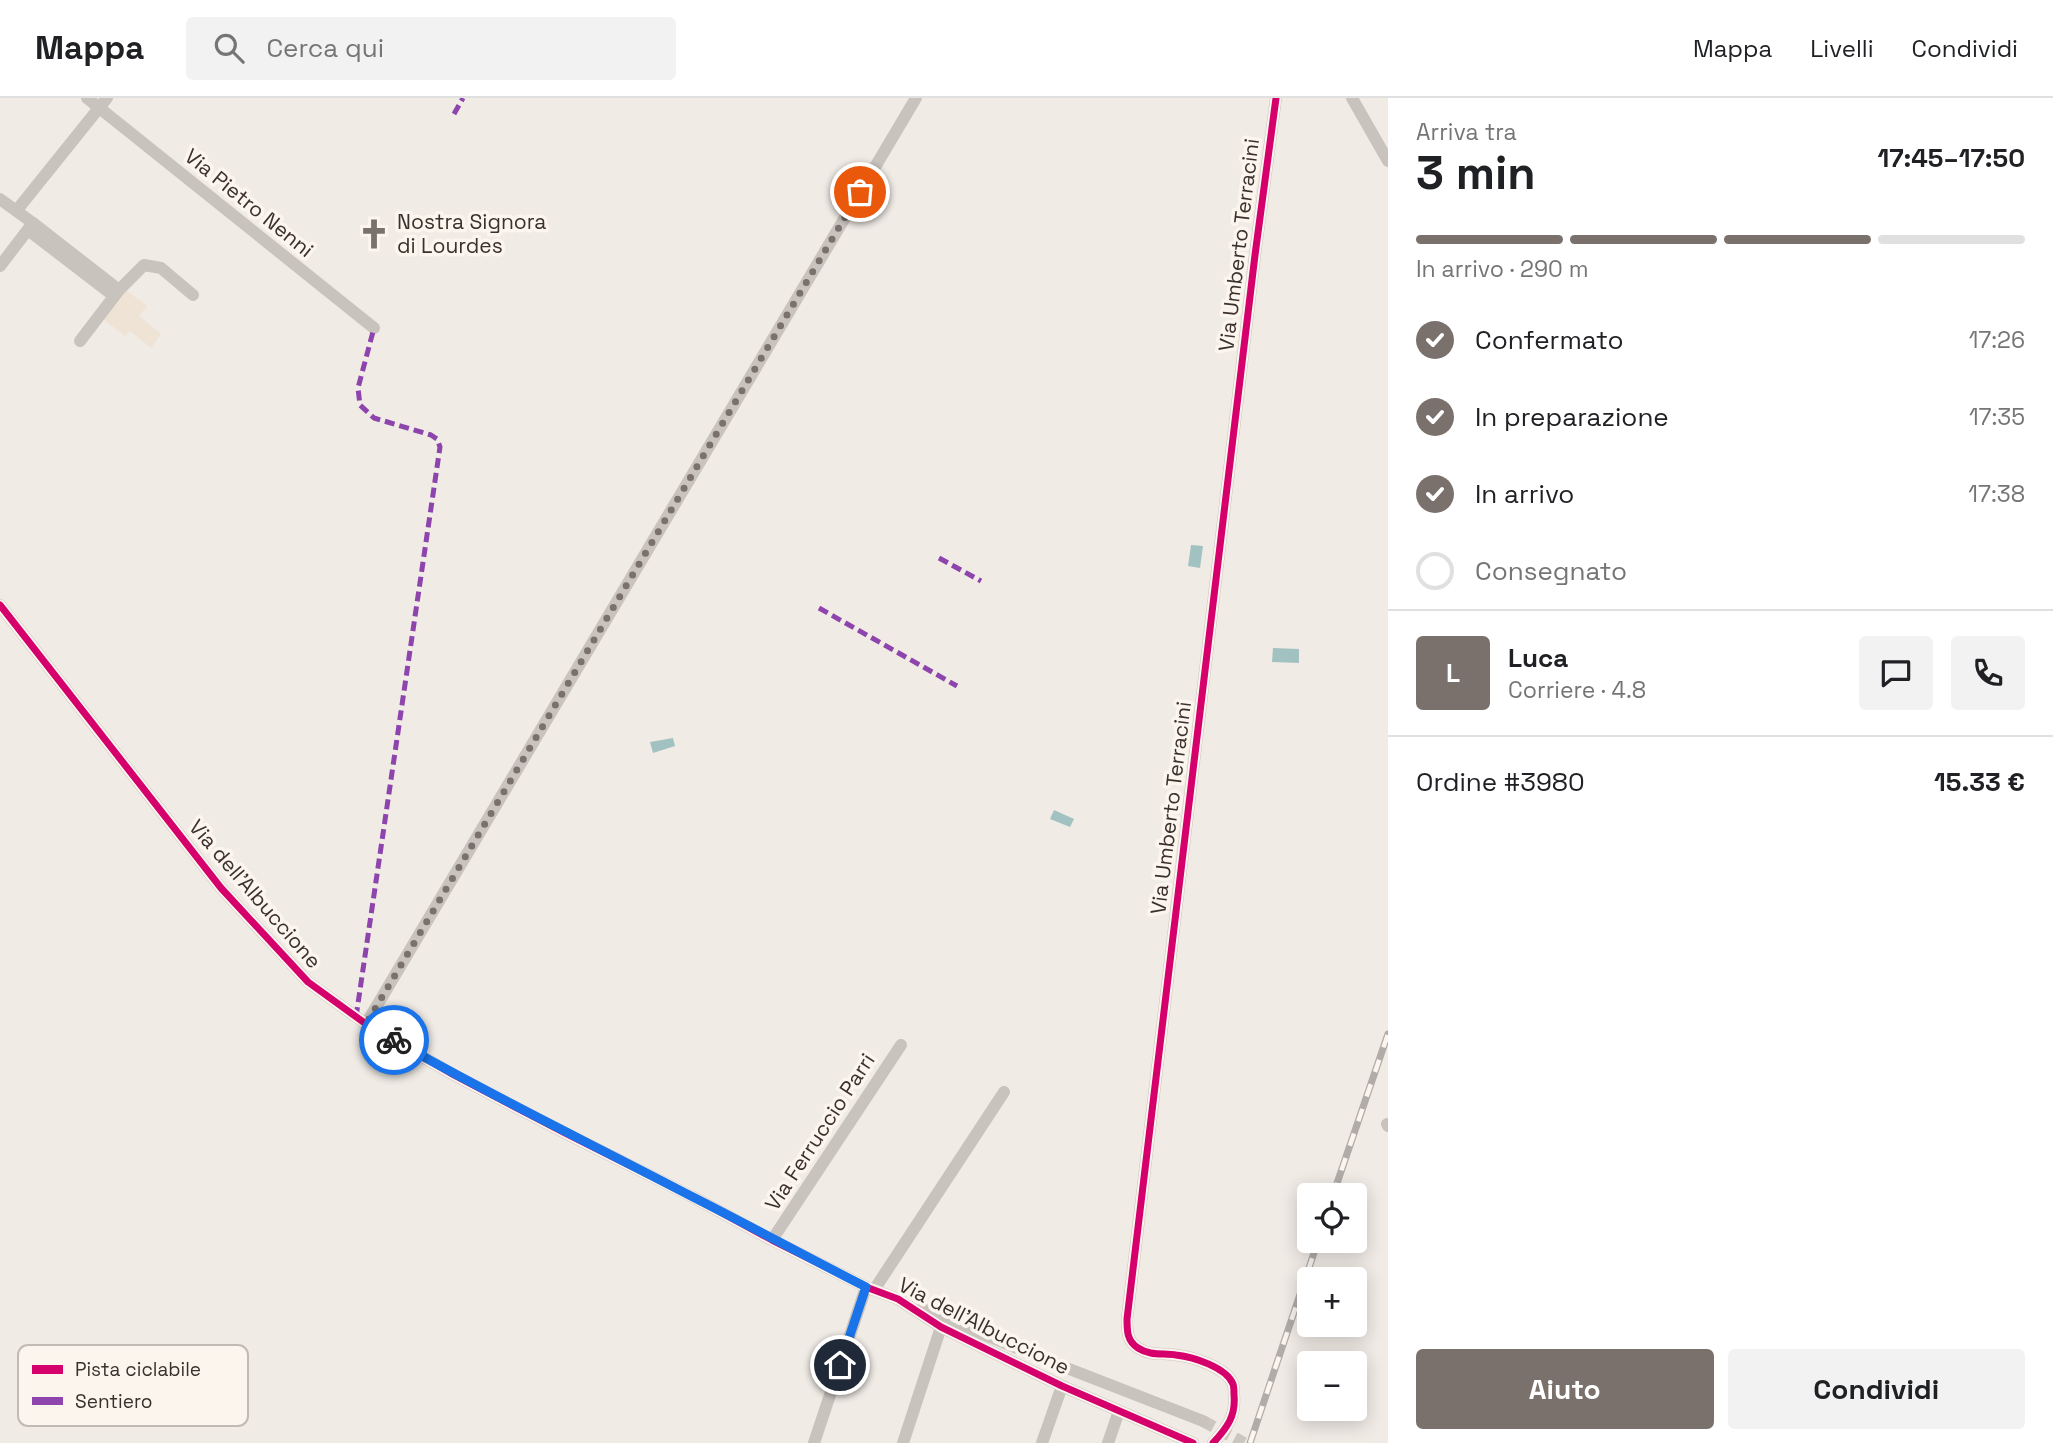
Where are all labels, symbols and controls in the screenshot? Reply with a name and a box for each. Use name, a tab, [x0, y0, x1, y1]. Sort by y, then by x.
search box	[186, 17, 676, 80]
text: Mappa	[35, 27, 144, 69]
icon: search	[210, 29, 248, 67]
text: Cerca qui	[266, 31, 384, 65]
text: Mappa	[1693, 33, 1772, 64]
text: Livelli	[1810, 33, 1874, 64]
text: Condividi	[1912, 33, 2018, 64]
text: Arriva tra	[1416, 117, 1517, 147]
street label: Via Umberto Terracini	[1212, 137, 1265, 353]
text: 17:45–17:50	[1877, 141, 2025, 175]
street label: Via Pietro Nenni	[179, 142, 319, 263]
text: 3 min	[1416, 144, 1536, 202]
pin	[830, 162, 890, 222]
icon: bag	[841, 173, 879, 211]
place label: Nostra Signora di Lourdes	[397, 208, 546, 259]
church icon: Nostra Signora di Lourdes	[357, 217, 391, 251]
text: In arrivo · 290 m	[1416, 254, 1588, 284]
icon: check	[1416, 321, 1454, 359]
text: Confermato	[1475, 323, 1623, 357]
text: 17:26	[1969, 325, 2025, 355]
icon: check	[1416, 398, 1454, 436]
text: In preparazione	[1475, 400, 1669, 434]
text: 17:35	[1969, 402, 2025, 432]
icon: check	[1416, 475, 1454, 513]
text: In arrivo	[1475, 477, 1574, 511]
text: 17:38	[1968, 479, 2025, 509]
text: Consegnato	[1475, 554, 1627, 588]
button: chat	[1859, 636, 1933, 710]
button: phone	[1951, 636, 2025, 710]
text: Luca	[1508, 641, 1568, 675]
text: L	[1446, 656, 1460, 690]
text: Corriere · 4.8	[1508, 675, 1646, 705]
street label: Via Umberto Terracini	[1144, 700, 1197, 916]
text: Ordine #3980	[1416, 765, 1585, 799]
text: 15.33 €	[1934, 765, 2025, 799]
street label: Via dell'Albuccione	[183, 814, 327, 974]
courier	[359, 1005, 429, 1075]
icon: bike	[375, 1021, 413, 1059]
street label: Via Ferruccio Parri	[759, 1048, 880, 1215]
map controls	[1297, 1183, 1367, 1421]
button: locate	[1297, 1183, 1367, 1253]
button: +	[1297, 1267, 1367, 1337]
street label: Via dell'Albuccione	[894, 1271, 1074, 1380]
pin	[810, 1335, 870, 1395]
legend	[18, 1345, 248, 1426]
icon: home	[821, 1346, 859, 1384]
button: Aiuto	[1416, 1349, 1714, 1429]
button: Condividi	[1728, 1349, 2025, 1429]
button: −	[1297, 1351, 1367, 1421]
text: Pista ciclabile	[75, 1357, 201, 1382]
text: Sentiero	[75, 1389, 152, 1414]

